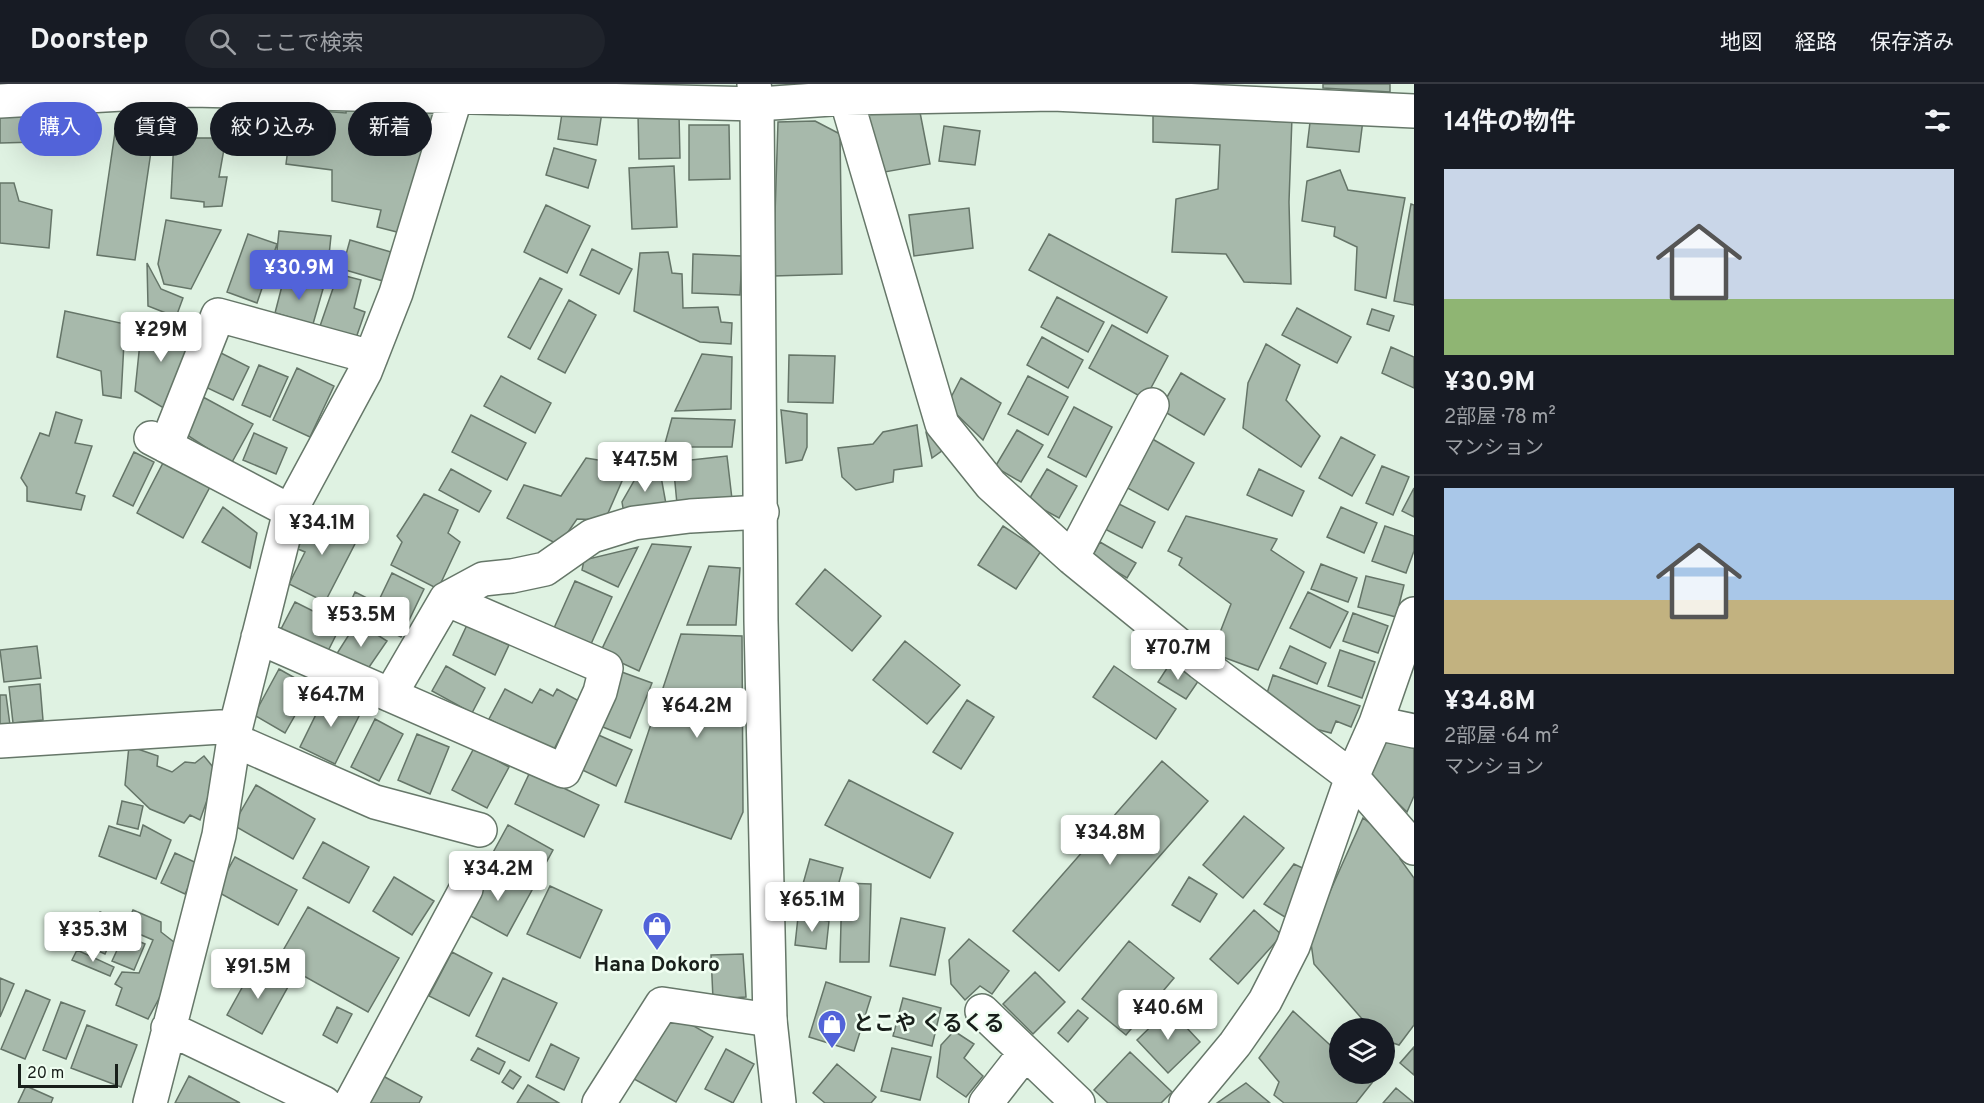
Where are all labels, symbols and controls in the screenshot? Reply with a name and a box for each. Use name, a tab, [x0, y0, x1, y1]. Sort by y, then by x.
search box	[185, 14, 605, 68]
text: Doorstep	[30, 23, 149, 59]
icon: search	[206, 25, 239, 58]
text: 地図	[1720, 30, 1762, 57]
text: 経路	[1795, 30, 1837, 57]
text: 保存済み	[1870, 30, 1954, 57]
text: ここで検索	[254, 31, 364, 58]
chip: 購入	[18, 102, 102, 156]
chip: 賃貸	[114, 102, 198, 156]
chip: 絞り込み	[210, 102, 336, 156]
chip: 新着	[348, 102, 432, 156]
icon: filters	[1921, 104, 1954, 137]
text: 14件の物件	[1444, 107, 1575, 140]
icon: home	[1645, 208, 1753, 316]
pin: ¥30.9M	[250, 250, 348, 301]
text: ¥30.9M	[264, 256, 334, 282]
pin: ¥29M	[125, 312, 197, 363]
text: ¥29M	[135, 318, 187, 344]
text: ¥30.9M	[1444, 367, 1535, 400]
text: 2部屋 · 78 m²	[1444, 405, 1556, 431]
text: マンション	[1444, 436, 1544, 462]
pin: ¥47.5M	[596, 442, 694, 493]
text: ¥47.5M	[612, 448, 678, 474]
pin: ¥34.1M	[273, 505, 371, 556]
text: ¥34.1M	[289, 511, 355, 537]
icon: home	[1645, 527, 1753, 635]
pin: ¥53.5M	[312, 597, 410, 648]
text: ¥53.5M	[326, 603, 396, 629]
pin: ¥70.7M	[1129, 630, 1227, 681]
text: ¥70.7M	[1145, 636, 1211, 662]
pin: ¥64.7M	[282, 677, 380, 728]
text: ¥64.7M	[297, 683, 365, 709]
text: ¥34.8M	[1444, 686, 1536, 719]
pin: ¥64.2M	[648, 688, 746, 739]
text: ¥64.2M	[662, 694, 732, 720]
text: 2部屋 · 64 m²	[1444, 724, 1559, 750]
text: マンション	[1444, 755, 1544, 781]
pin: ¥34.8M	[1061, 815, 1159, 866]
text: ¥34.8M	[1075, 821, 1145, 847]
pin: ¥34.2M	[449, 851, 547, 902]
text: ¥34.2M	[463, 857, 533, 883]
pin: ¥65.1M	[763, 882, 861, 933]
text: ¥65.1M	[779, 888, 845, 914]
shop icon: Hana Dokoro	[641, 910, 673, 952]
pin: ¥35.3M	[44, 912, 142, 963]
text: ¥35.3M	[58, 918, 128, 944]
pin: ¥91.5M	[209, 949, 307, 1000]
place label: Hana Dokoro	[594, 952, 720, 979]
text: ¥91.5M	[225, 955, 291, 981]
pin: ¥40.6M	[1119, 990, 1217, 1041]
text: ¥40.6M	[1132, 996, 1204, 1022]
shop icon: とこや くるくる	[816, 1008, 848, 1050]
place label: とこや くるくる	[853, 1011, 1004, 1038]
map controls	[1329, 1018, 1395, 1084]
button: layers	[1329, 1018, 1395, 1084]
scale bar	[18, 1061, 118, 1088]
text: 20 m	[27, 1064, 64, 1084]

